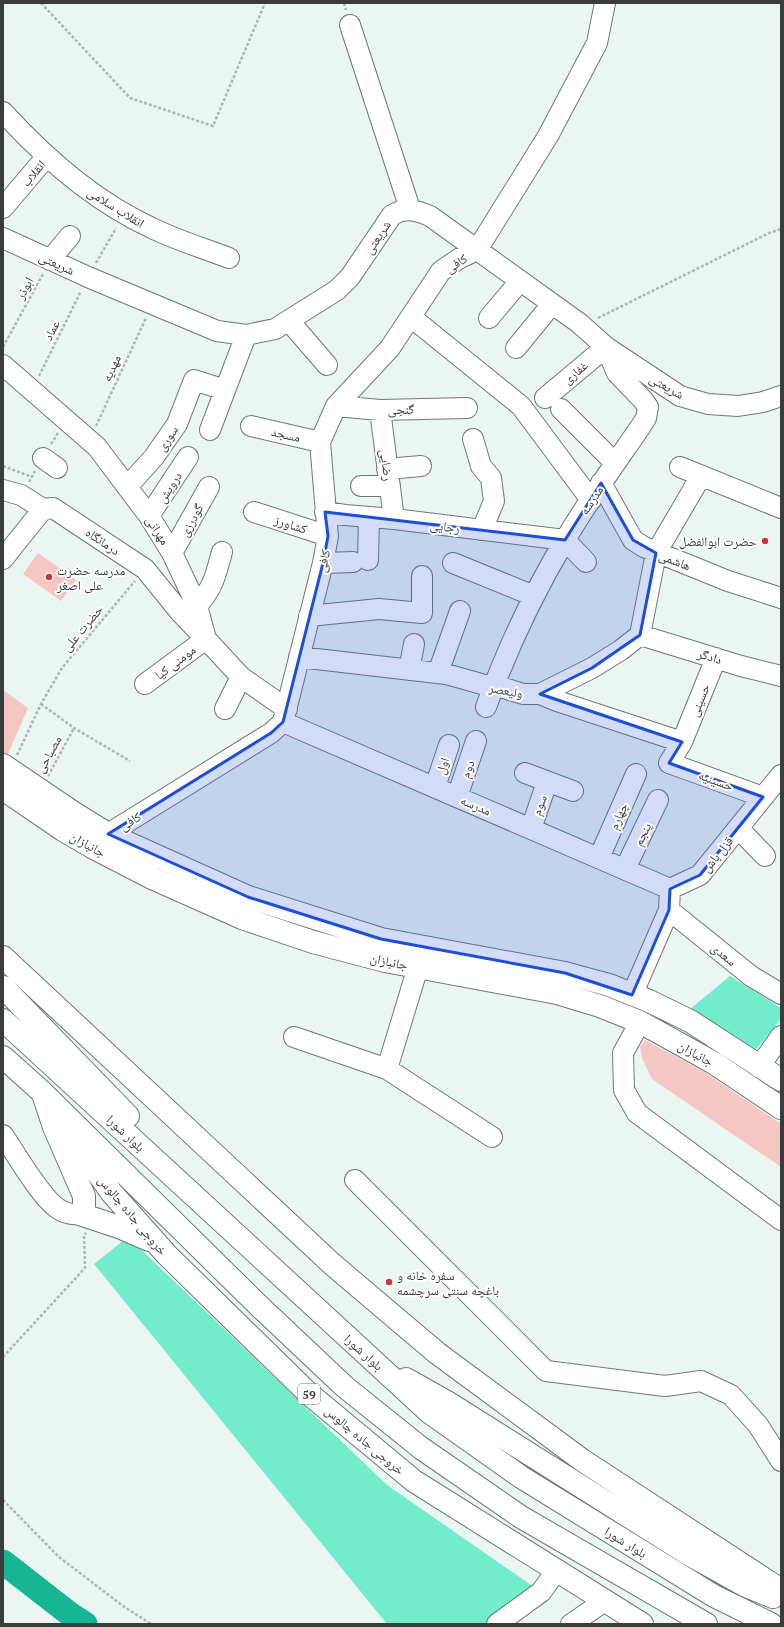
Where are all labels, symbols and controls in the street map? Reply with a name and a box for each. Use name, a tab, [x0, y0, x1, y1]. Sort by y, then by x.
street label: انقلاب	[17, 156, 49, 190]
street label: انقلاب سلامی	[84, 182, 148, 232]
street label: شریعتی	[359, 217, 395, 257]
street label: شریعتی	[36, 247, 78, 279]
street label: کافی	[441, 249, 471, 277]
street label: ابوذر	[10, 274, 37, 303]
street label: عماد	[38, 316, 64, 343]
street label: مهدیه	[97, 352, 125, 384]
street label: غفاری	[559, 356, 592, 388]
street label: شریعتی	[646, 369, 688, 403]
street label: گنجی	[387, 400, 415, 418]
street label: سوری	[152, 421, 182, 455]
street label: مسجد	[270, 422, 302, 446]
street label: رضایی	[376, 448, 398, 482]
street label: درویش	[152, 468, 186, 506]
street label: مدرسه	[575, 482, 607, 518]
street label: گودرزی	[175, 500, 208, 540]
street label: کشاورز	[271, 510, 310, 538]
street label: مهرانی	[142, 512, 174, 548]
street label: رجایی	[429, 515, 461, 537]
street label: درمانگاه	[82, 523, 124, 559]
place label: حضرت ابوالفضل	[679, 532, 757, 550]
marker: حضرت ابوالفضل	[760, 536, 770, 546]
street label: هاشمی	[656, 546, 694, 574]
street label: کافی	[312, 547, 334, 574]
place label: مدرسه حضرت علی اصغر	[56, 561, 125, 594]
marker: مدرسه حضرت علی اصغر	[44, 572, 54, 582]
street label: حضرت علی	[57, 601, 107, 655]
street label: مومنی کیا	[151, 641, 199, 683]
street label: دادگر	[695, 644, 724, 668]
street label: ولیعصر	[486, 678, 525, 702]
street label: حسینی	[684, 681, 714, 719]
street label: مصباحی	[30, 732, 66, 776]
street label: اول	[431, 755, 453, 777]
street label: دوم	[456, 758, 478, 780]
street label: حسینیه	[696, 765, 736, 795]
street label: مدرسه	[458, 791, 494, 819]
street label: سوم	[527, 792, 551, 818]
street label: چهارم	[604, 800, 632, 832]
street label: کافی	[115, 807, 145, 835]
street label: پنجم	[629, 819, 655, 849]
street label: جانبازان	[67, 827, 109, 861]
street label: قزل باش	[697, 832, 737, 876]
street label: سعدی	[707, 938, 741, 970]
street label: جانبازان	[369, 948, 409, 974]
street label: جانبازان	[675, 1036, 717, 1070]
street label: بلوار شورا	[103, 1110, 149, 1156]
street label: خروجی جاده چالوس	[94, 1171, 172, 1259]
place label: سفره خانه و باغچه سنتی سرچشمه	[397, 1266, 499, 1299]
marker: سفره خانه و باغچه سنتی سرچشمه	[384, 1277, 394, 1287]
street label: بلوار شورا	[341, 1330, 387, 1374]
road number: 59	[298, 1384, 320, 1404]
street label: خروجی جاده چالوس	[321, 1401, 409, 1479]
street label: بلوار شورا	[601, 1522, 651, 1562]

